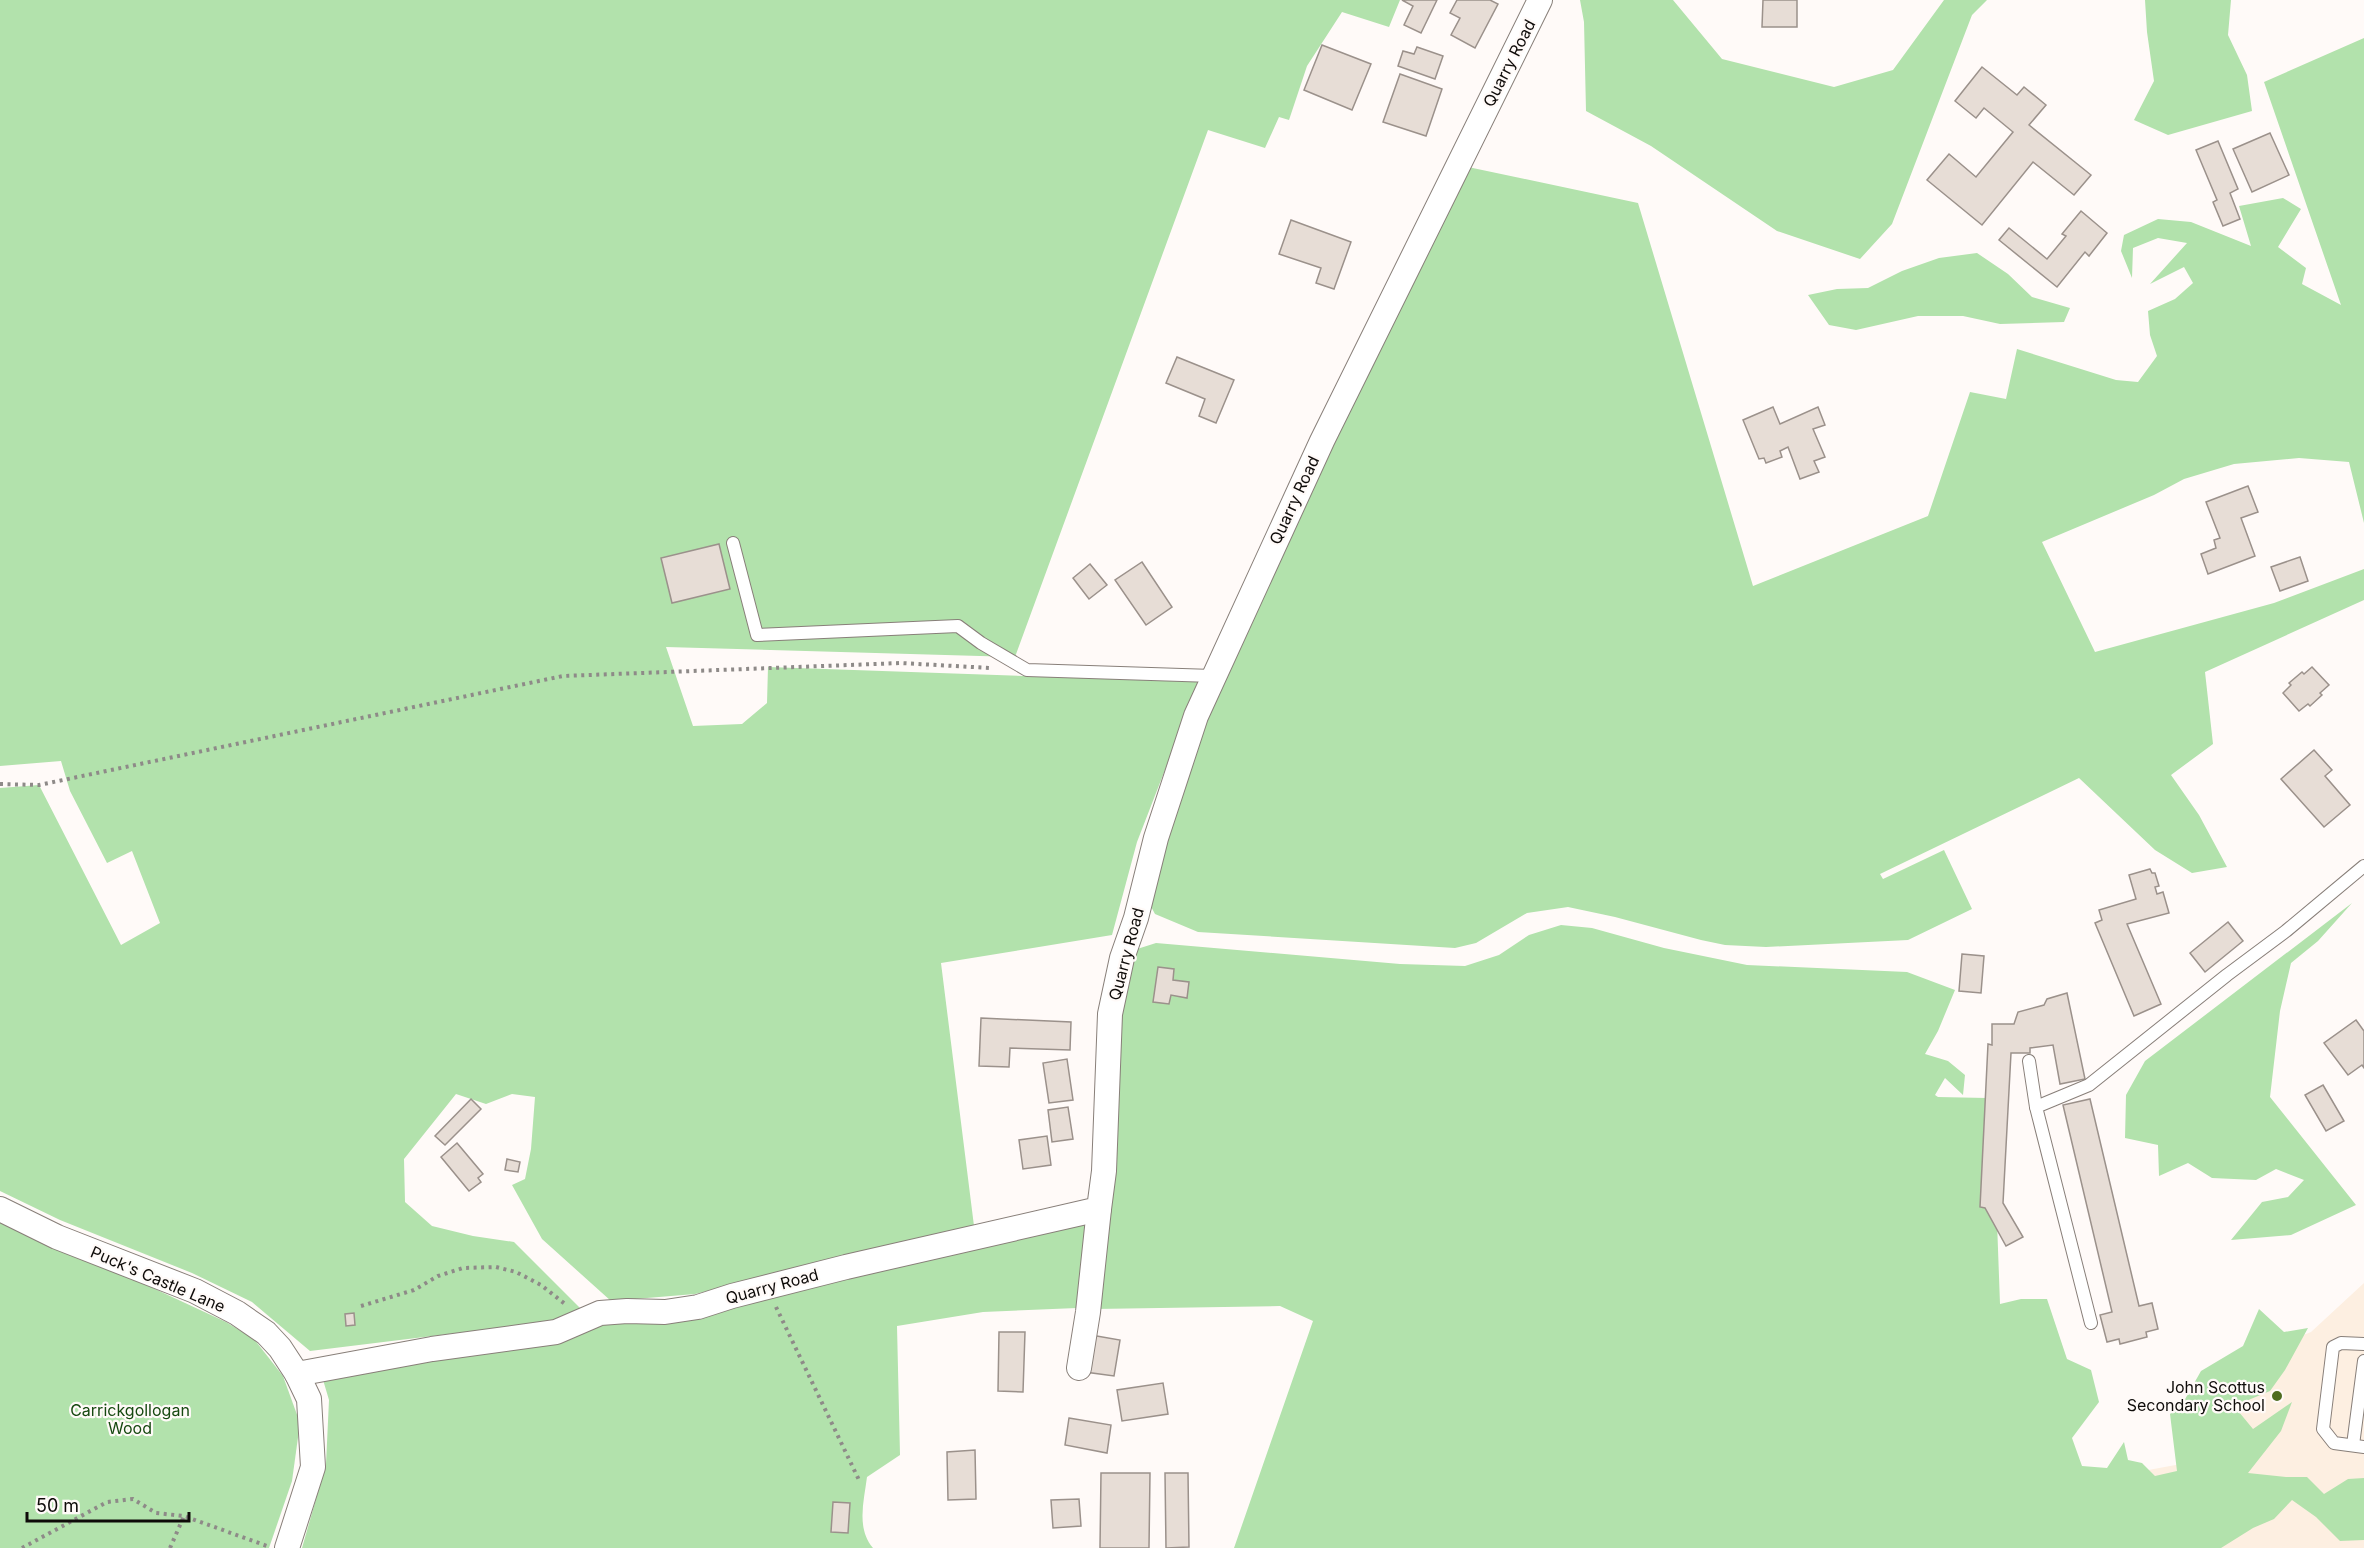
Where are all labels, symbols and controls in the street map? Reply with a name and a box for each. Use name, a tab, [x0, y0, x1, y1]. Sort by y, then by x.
street label: Quarry Road	[1478, 16, 1540, 110]
street label: Quarry Road	[1265, 453, 1323, 547]
street label: Quarry Road	[1104, 905, 1148, 1003]
street label: Puck's Castle Lane	[88, 1242, 228, 1316]
street label: Quarry Road	[723, 1264, 821, 1308]
place label: John Scottus Secondary School	[2127, 1377, 2265, 1415]
marker: John Scottus Secondary School	[2270, 1389, 2284, 1403]
park label: Carrickgollogan Wood	[70, 1400, 190, 1438]
scale bar	[27, 1485, 189, 1523]
text: 50 m	[36, 1495, 79, 1516]

